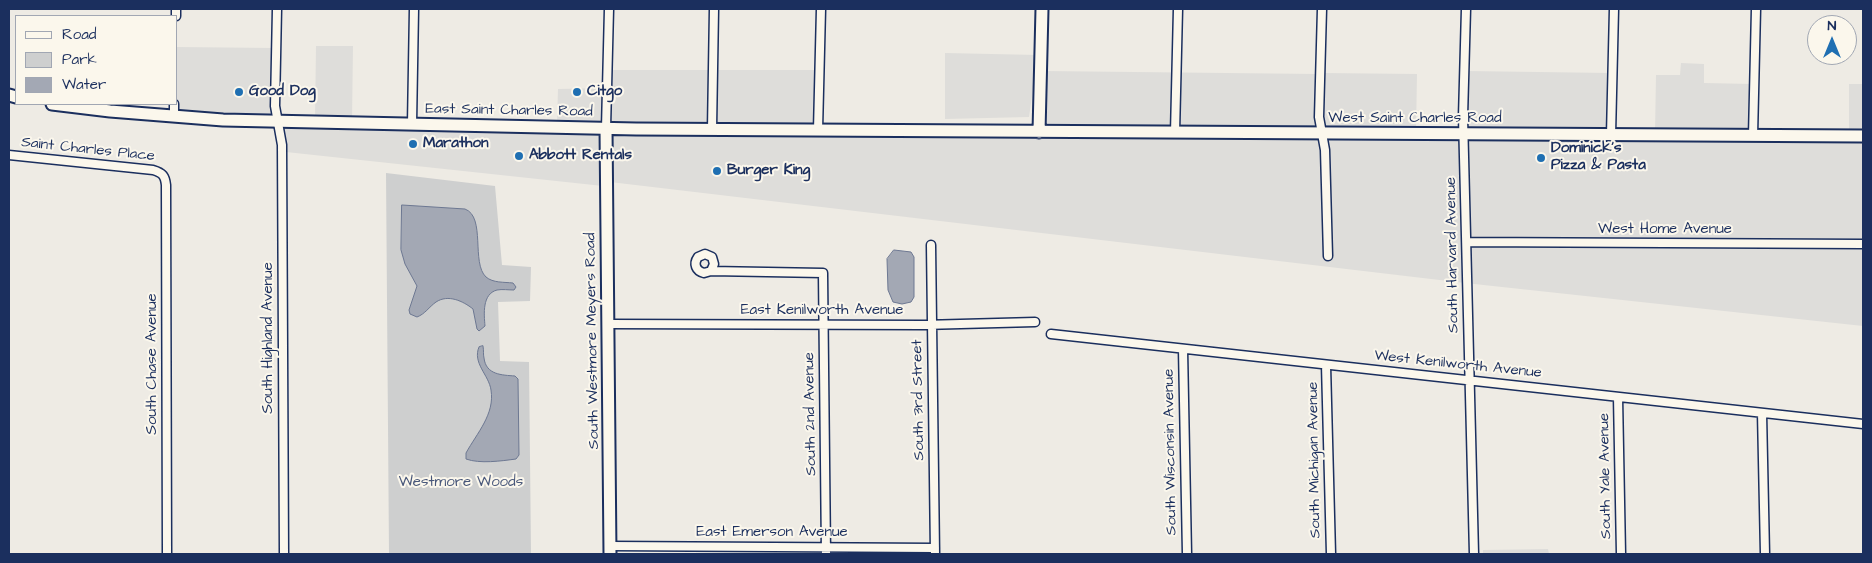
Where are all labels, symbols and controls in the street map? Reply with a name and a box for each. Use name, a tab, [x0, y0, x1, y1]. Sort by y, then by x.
legend	[15, 15, 178, 105]
north arrow	[1807, 15, 1857, 65]
text: N	[1828, 16, 1836, 36]
text: Road	[62, 24, 96, 45]
text: Park	[62, 49, 97, 70]
text: Water	[62, 74, 106, 95]
place label: Good Dog	[249, 83, 316, 101]
place label: Citgo	[587, 83, 622, 101]
marker: Good Dog	[233, 86, 245, 98]
marker: Citgo	[571, 86, 583, 98]
street label: East Saint Charles Road	[425, 101, 593, 121]
street label: West Saint Charles Road	[1328, 110, 1502, 128]
street label: Saint Charles Place	[20, 134, 156, 166]
place label: Marathon	[423, 135, 488, 153]
marker: Marathon	[407, 138, 419, 150]
place label: Dominick's Pizza & Pasta	[1551, 140, 1646, 175]
place label: Abbott Rentals	[529, 147, 632, 165]
marker: Abbott Rentals	[513, 150, 525, 162]
marker: Dominick's Pizza & Pasta	[1535, 152, 1547, 164]
place label: Burger King	[727, 162, 810, 180]
marker: Burger King	[711, 165, 723, 177]
street label: South Harvard Avenue	[1443, 177, 1463, 333]
street label: West Home Avenue	[1598, 221, 1732, 239]
street label: South Westmore Meyers Road	[582, 233, 604, 449]
street label: South Highland Avenue	[260, 262, 278, 414]
street label: South Chase Avenue	[144, 293, 162, 435]
street label: East Kenilworth Avenue	[741, 302, 903, 320]
street label: South 3rd Street	[909, 339, 929, 461]
street label: West Kenilworth Avenue	[1373, 347, 1543, 383]
street label: South 2nd Avenue	[801, 352, 821, 476]
street label: South Wisconsin Avenue	[1161, 369, 1181, 535]
street label: South Michigan Avenue	[1305, 382, 1325, 538]
street label: South Yale Avenue	[1596, 413, 1616, 539]
park label: Westmore Woods	[399, 474, 523, 492]
street label: East Emerson Avenue	[696, 524, 848, 542]

